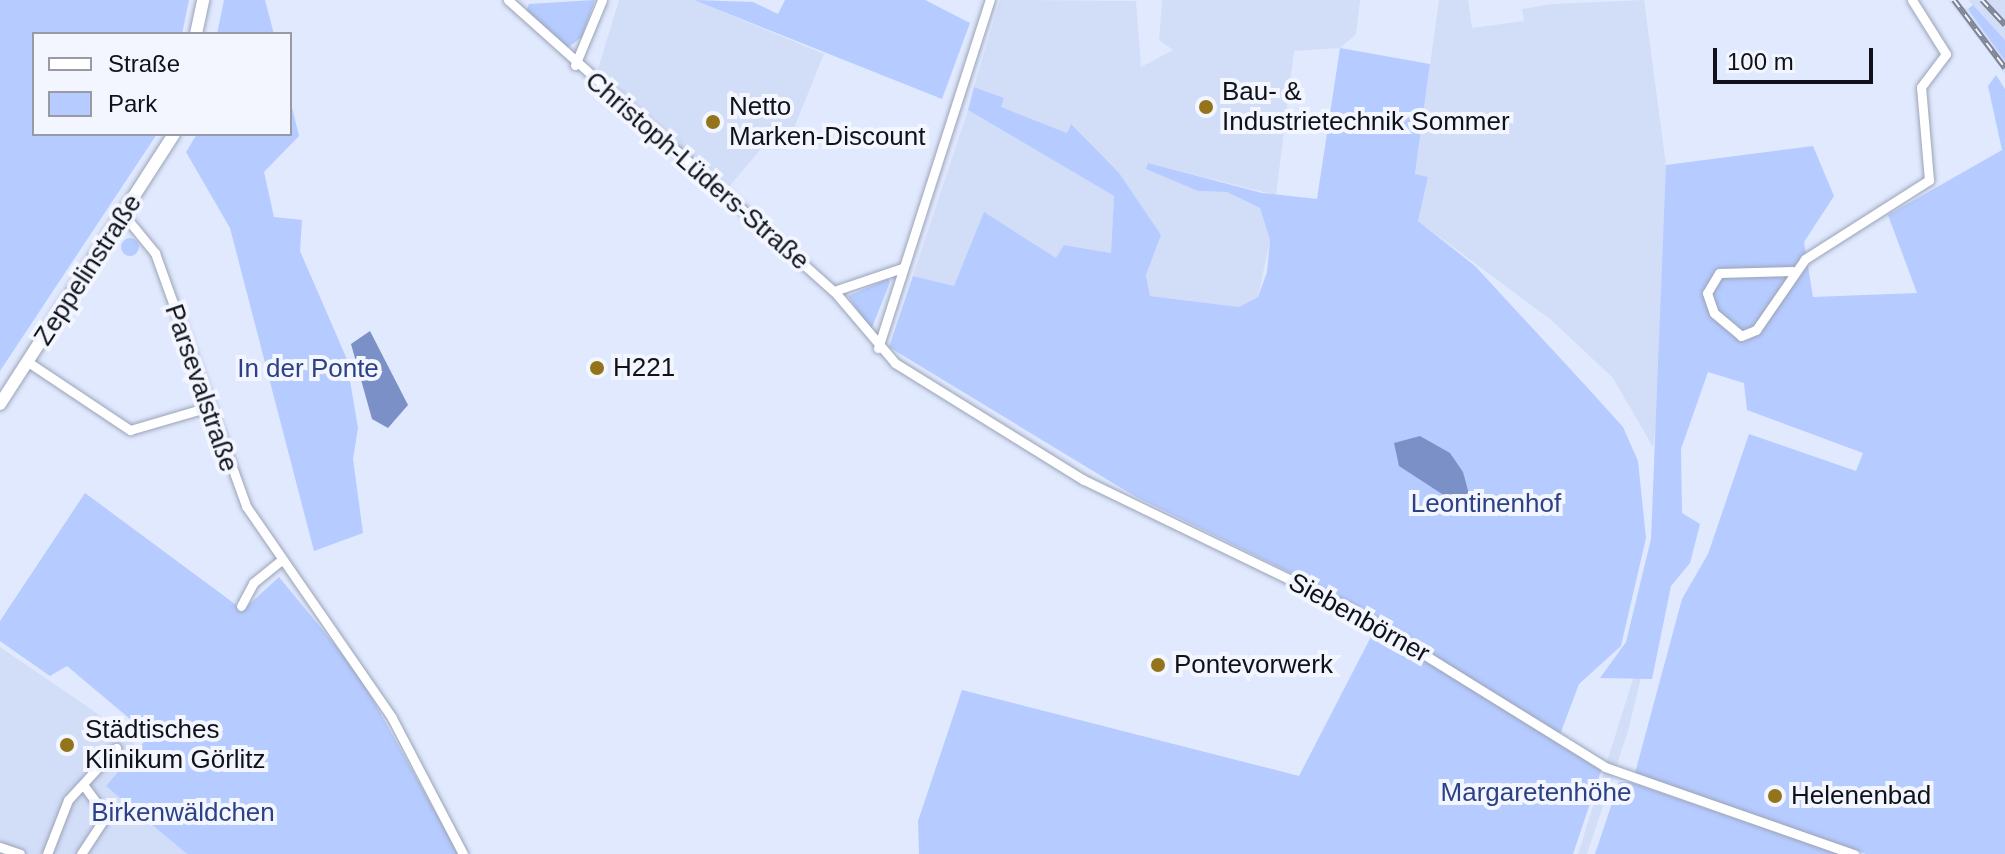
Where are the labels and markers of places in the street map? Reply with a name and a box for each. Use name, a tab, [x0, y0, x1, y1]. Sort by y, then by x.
place label: Bau- & Industrietechnik Sommer	[1222, 76, 1510, 138]
place label: Netto Marken-Discount	[729, 91, 926, 152]
marker: Bau- & Industrietechnik Sommer	[1197, 98, 1215, 116]
marker: Netto Marken-Discount	[704, 113, 722, 131]
place label: H221	[613, 352, 675, 384]
marker: H221	[588, 359, 606, 377]
place label: Pontevorwerk	[1174, 649, 1333, 681]
marker: Pontevorwerk	[1149, 656, 1167, 674]
place label: Städtisches Klinikum Görlitz	[85, 714, 266, 776]
marker: Städtisches Klinikum Görlitz	[56, 734, 78, 756]
place label: Helenenbad	[1791, 780, 1931, 812]
marker: Helenenbad	[1766, 787, 1784, 805]

